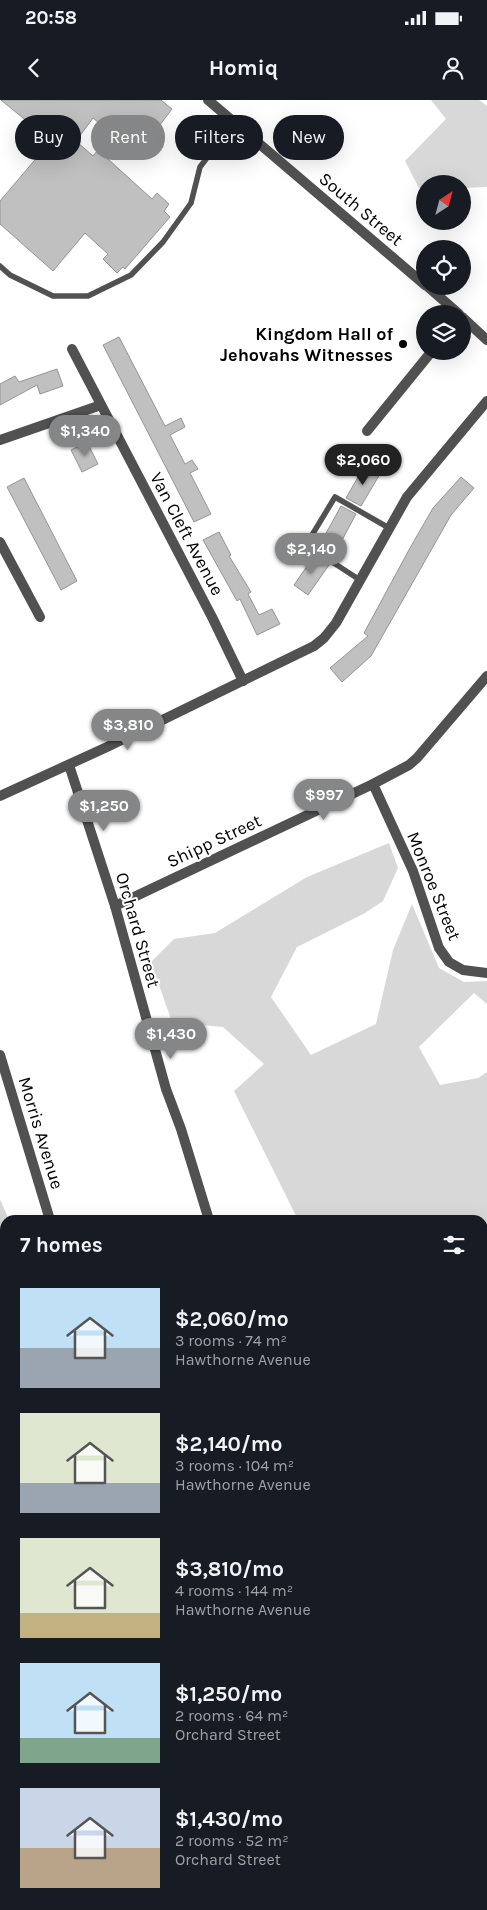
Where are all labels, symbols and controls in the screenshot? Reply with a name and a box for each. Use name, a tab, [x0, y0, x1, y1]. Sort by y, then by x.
text: 20:58	[25, 7, 77, 29]
icon: back	[20, 54, 48, 82]
icon: person	[439, 54, 467, 82]
text: Homiq	[209, 55, 278, 81]
chip: Buy	[15, 115, 81, 160]
chip: Rent	[91, 115, 165, 160]
chip: Filters	[175, 115, 263, 160]
chip: New	[273, 115, 344, 160]
street label: South Street	[315, 167, 408, 251]
north arrow	[416, 175, 471, 230]
map controls	[416, 175, 471, 360]
button: locate	[416, 240, 471, 295]
button: layers	[416, 305, 471, 360]
place label: Kingdom Hall of Jehovahs Witnesses	[220, 323, 393, 366]
marker: Kingdom Hall of Jehovahs Witnesses	[397, 338, 409, 350]
pin: $1,340	[44, 414, 126, 457]
text: $1,340	[60, 421, 110, 440]
pin: $2,060	[322, 444, 404, 486]
text: $2,060	[336, 450, 390, 469]
street label: Van Cleft Avenue	[145, 469, 229, 599]
pin: $2,140	[270, 532, 352, 575]
text: $2,140	[286, 539, 336, 558]
pin: $3,810	[87, 708, 169, 751]
text: $3,810	[102, 715, 154, 734]
pin: $997	[294, 778, 354, 821]
text: $997	[305, 785, 343, 804]
pin: $1,250	[63, 790, 145, 832]
text: $1,250	[79, 796, 129, 815]
street label: Shipp Street	[163, 809, 265, 872]
street label: Monroe Street	[402, 828, 466, 944]
street label: Orchard Street	[111, 870, 165, 990]
pin: $1,430	[130, 1018, 212, 1060]
text: $1,430	[146, 1024, 196, 1043]
street label: Morris Avenue	[13, 1074, 69, 1192]
icon: filters	[440, 1231, 468, 1259]
text: 7 homes	[20, 1233, 103, 1257]
text: $2,060/mo	[175, 1307, 289, 1331]
icon: home	[60, 1308, 120, 1368]
text: 3 rooms · 74 m²	[175, 1331, 287, 1350]
text: Hawthorne Avenue	[175, 1350, 311, 1369]
text: $2,140/mo	[175, 1432, 282, 1456]
icon: home	[60, 1433, 120, 1493]
text: 3 rooms · 104 m²	[175, 1456, 294, 1475]
text: Hawthorne Avenue	[175, 1475, 311, 1494]
text: $3,810/mo	[175, 1557, 284, 1581]
icon: home	[60, 1558, 120, 1618]
text: 4 rooms · 144 m²	[175, 1581, 293, 1600]
text: Hawthorne Avenue	[175, 1600, 311, 1619]
text: $1,250/mo	[175, 1682, 282, 1706]
icon: home	[60, 1683, 120, 1743]
text: 2 rooms · 64 m²	[175, 1706, 288, 1725]
text: Orchard Street	[175, 1725, 281, 1744]
text: $1,430/mo	[175, 1807, 283, 1831]
icon: home	[60, 1808, 120, 1868]
text: 2 rooms · 52 m²	[175, 1831, 289, 1850]
text: Orchard Street	[175, 1850, 281, 1869]

